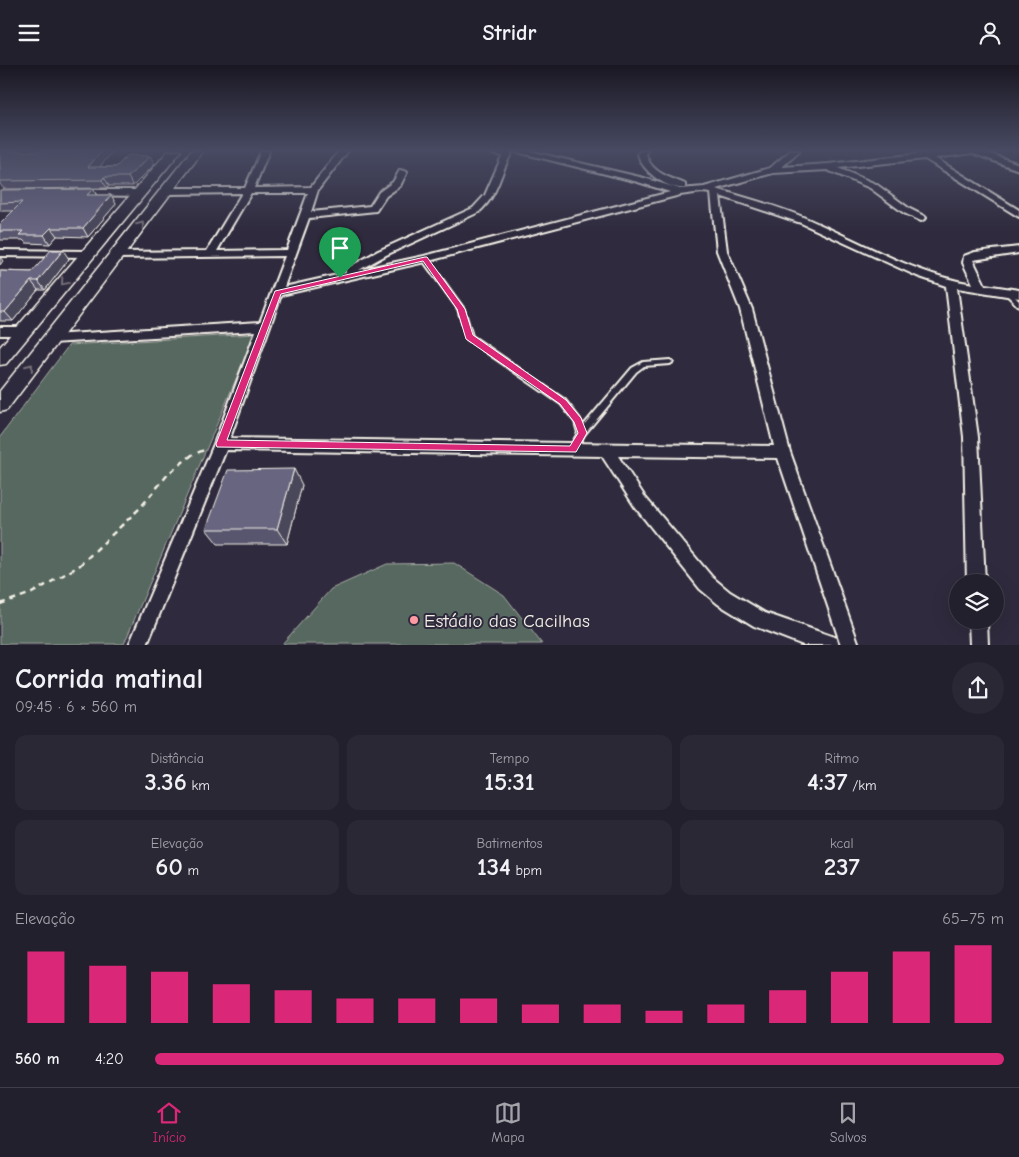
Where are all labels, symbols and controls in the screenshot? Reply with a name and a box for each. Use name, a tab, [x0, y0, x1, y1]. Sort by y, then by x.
icon: menu	[15, 19, 43, 47]
icon: person	[976, 19, 1004, 47]
text: Stridr	[483, 20, 536, 46]
one-way arrow	[135, 222, 143, 231]
pin	[319, 227, 361, 278]
icon: arrive	[326, 234, 354, 262]
one-way arrow	[62, 276, 70, 285]
one-way arrow	[24, 363, 33, 373]
map controls	[949, 574, 1004, 629]
button: layers	[949, 574, 1004, 629]
place label: Estádio das Cacilhas	[424, 610, 590, 632]
marker: Estádio das Cacilhas	[408, 614, 420, 626]
button: share	[952, 662, 1004, 714]
text: Corrida matinal	[15, 663, 203, 695]
text: 09:45 · 6 × 560 m	[15, 698, 137, 716]
text: Distância	[150, 750, 204, 767]
text: Tempo	[490, 750, 529, 767]
text: Ritmo	[825, 750, 859, 767]
text: 3.36	[145, 767, 187, 796]
text: 15:31	[484, 767, 535, 796]
text: 4:37	[807, 767, 848, 796]
text: km	[187, 777, 210, 794]
text: /km	[848, 777, 877, 794]
text: Elevação	[151, 835, 204, 852]
text: Batimentos	[476, 835, 543, 852]
text: kcal	[830, 835, 854, 852]
text: 60	[155, 852, 183, 881]
text: 134	[477, 852, 511, 881]
text: 237	[824, 852, 860, 881]
text: m	[183, 862, 199, 879]
text: bpm	[511, 862, 542, 879]
text: Elevação	[15, 910, 75, 928]
text: 65–75 m	[942, 910, 1004, 928]
text: 560 m	[15, 1050, 59, 1068]
text: 4:20	[95, 1050, 124, 1068]
tab: Início	[152, 1099, 186, 1146]
tab: Mapa	[491, 1099, 525, 1146]
tab: Salvos	[830, 1099, 867, 1146]

